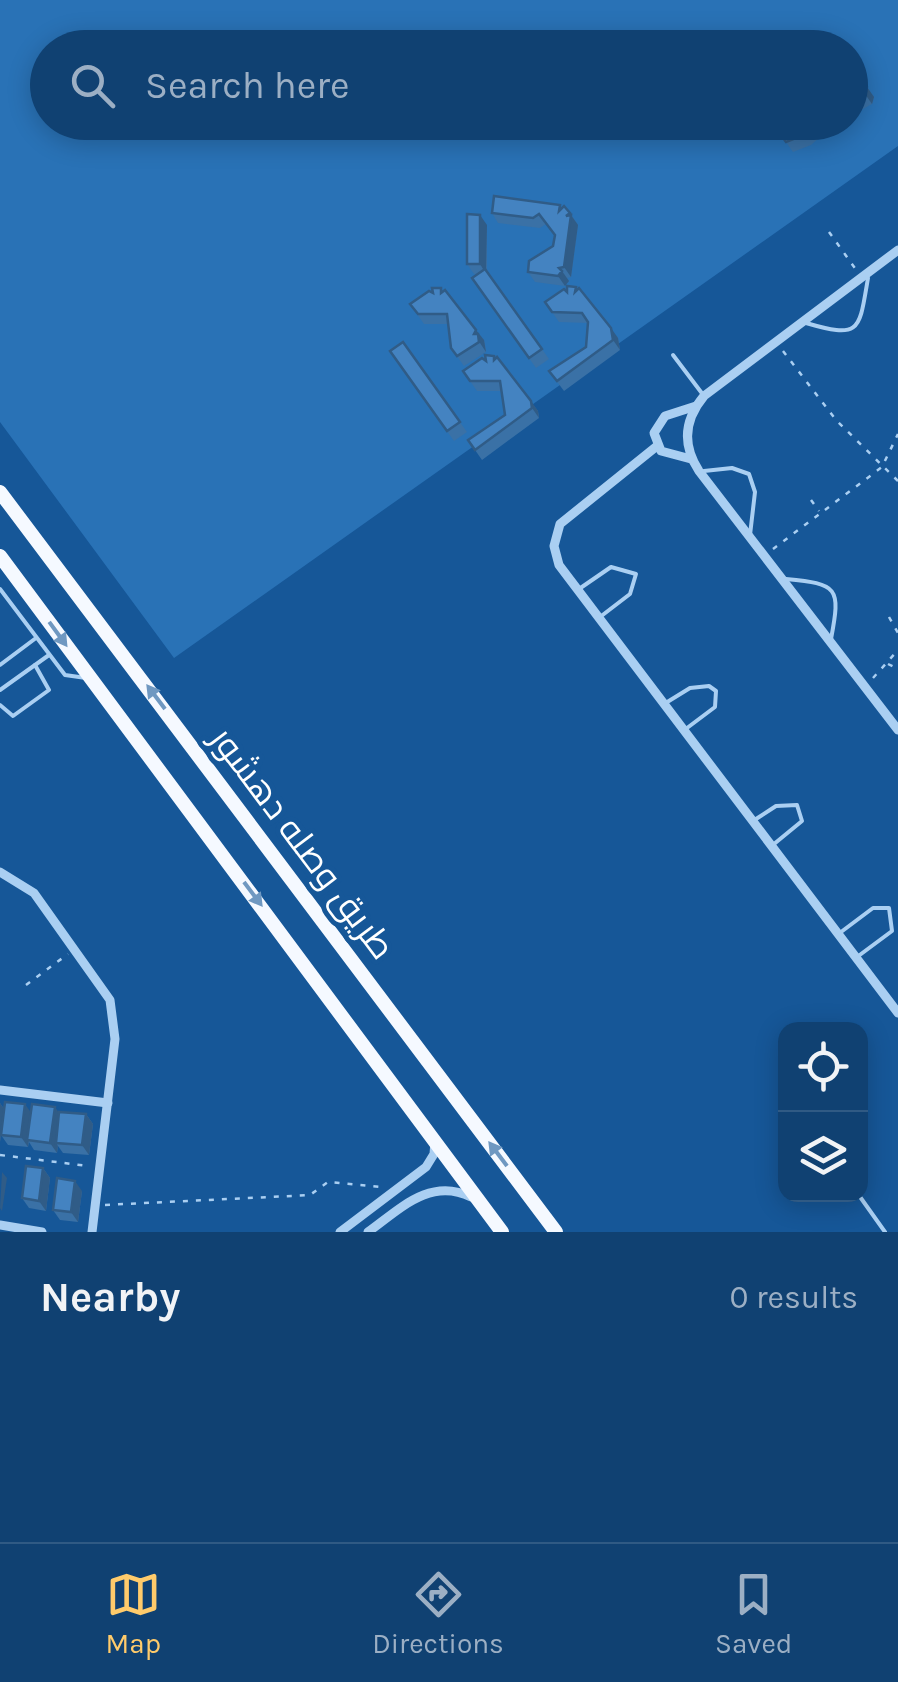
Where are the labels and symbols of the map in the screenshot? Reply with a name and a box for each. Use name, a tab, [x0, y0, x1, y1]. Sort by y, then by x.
one-way arrow	[47, 621, 67, 647]
one-way arrow	[147, 684, 167, 710]
street label: طريق وصله دهشور	[200, 718, 403, 968]
one-way arrow	[242, 881, 262, 907]
one-way arrow	[488, 1141, 508, 1167]

